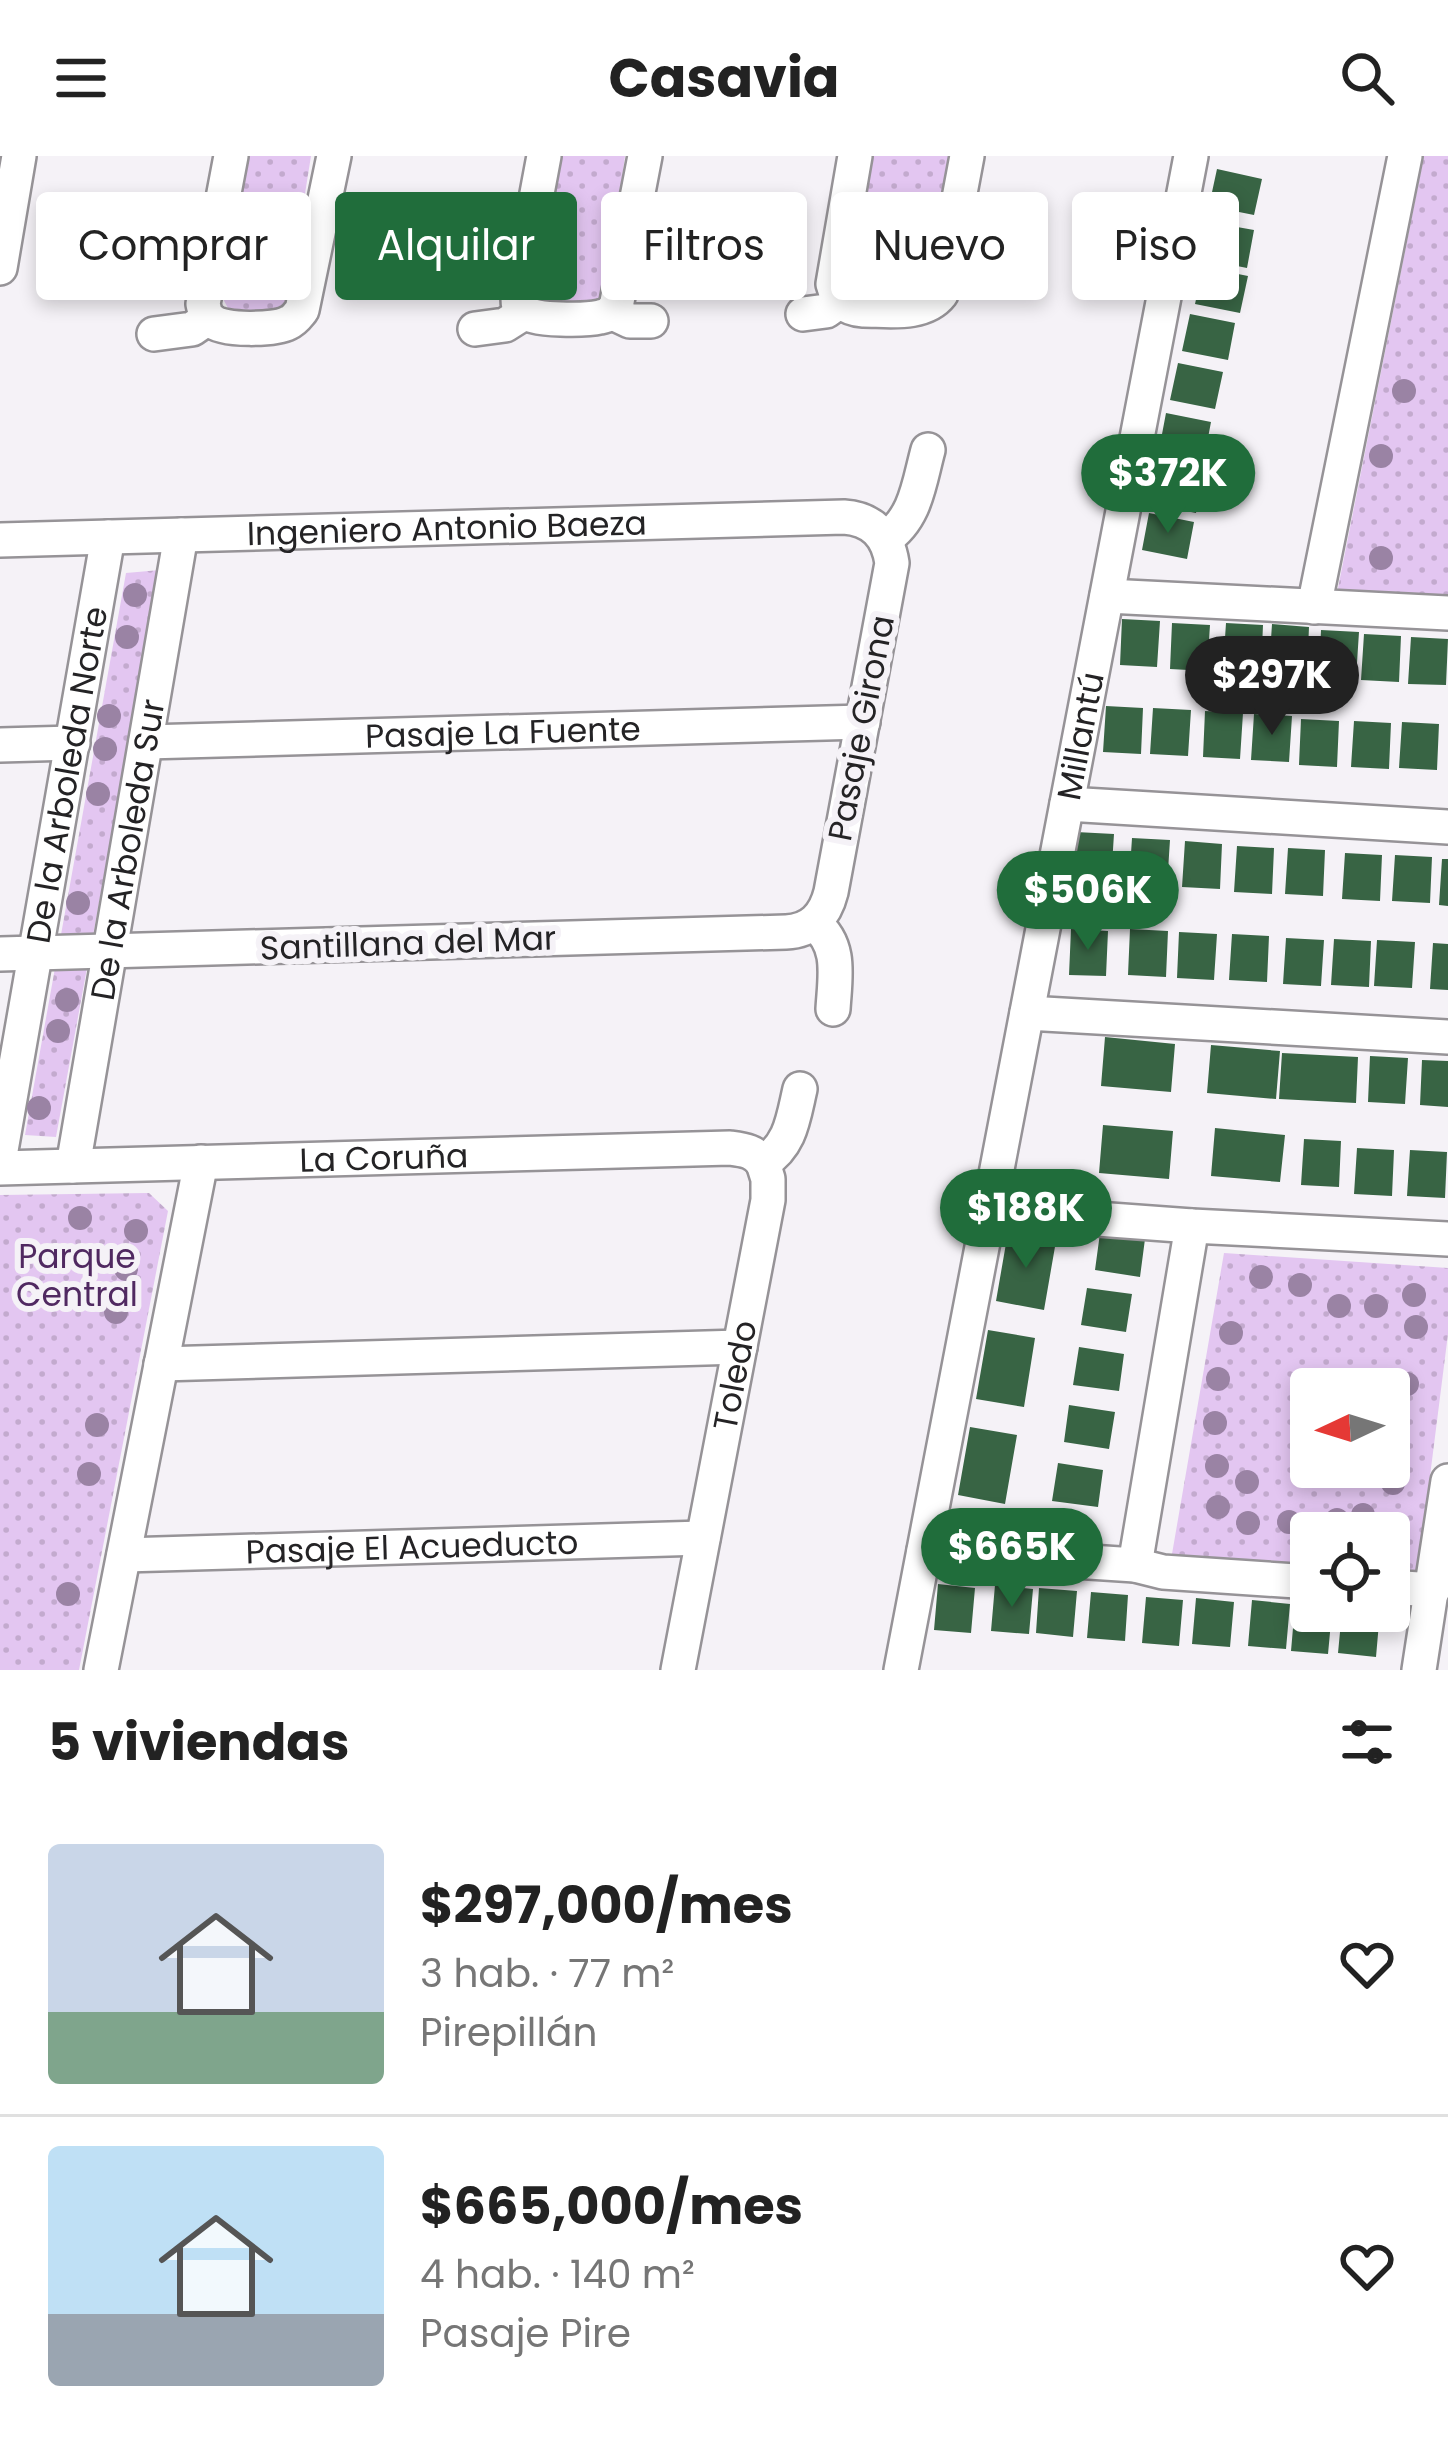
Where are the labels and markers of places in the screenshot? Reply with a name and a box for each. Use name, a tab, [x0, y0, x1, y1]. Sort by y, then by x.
pin: $372K	[1084, 434, 1252, 536]
pin: $297K	[1188, 636, 1356, 738]
pin: $506K	[1004, 851, 1172, 953]
pin: $188K	[942, 1169, 1110, 1271]
pin: $665K	[928, 1508, 1096, 1610]

